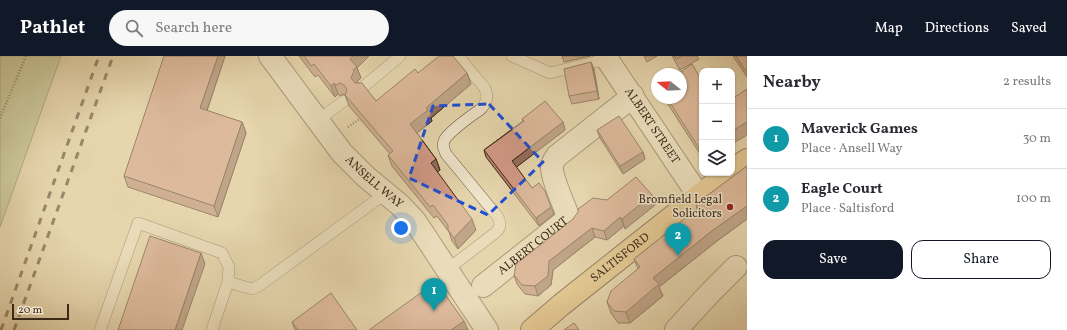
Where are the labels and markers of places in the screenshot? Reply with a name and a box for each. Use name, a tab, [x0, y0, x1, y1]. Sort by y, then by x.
place label: Bromfield Legal Solicitors	[638, 192, 722, 222]
marker: Bromfield Legal Solicitors	[725, 202, 735, 212]
pin: 2	[665, 223, 691, 256]
pin: 1	[421, 278, 447, 311]

